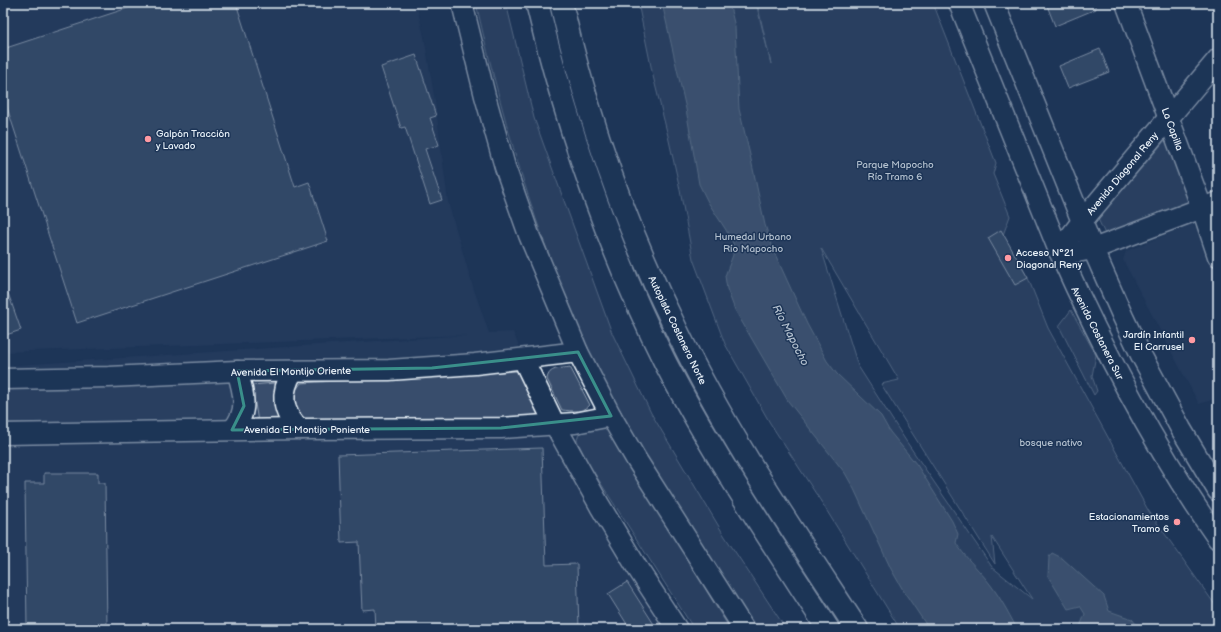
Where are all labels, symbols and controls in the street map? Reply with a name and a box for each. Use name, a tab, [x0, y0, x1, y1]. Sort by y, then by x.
street label: La Capilla	[1159, 106, 1185, 153]
place label: Galpón Tracción y Lavado	[155, 128, 230, 152]
street label: Avenida Diagonal Reny	[1085, 129, 1161, 218]
marker: Galpón Tracción y Lavado	[143, 134, 153, 144]
park label: Parque Mapocho Río Tramo 6	[856, 159, 934, 183]
park label: Humedal Urbano Río Mapocho	[715, 231, 792, 255]
place label: Acceso N°21 Diagonal Reny	[1016, 247, 1083, 271]
marker: Acceso N°21 Diagonal Reny	[1003, 253, 1013, 263]
street label: Autopista Costanera Norte	[646, 274, 709, 387]
street label: Avenida Costanera Sur	[1068, 285, 1126, 382]
water label: Río Mapocho	[770, 303, 812, 368]
place label: Jardín Infantil El Carrusel	[1123, 329, 1184, 353]
marker: Jardín Infantil El Carrusel	[1187, 335, 1197, 345]
street label: Avenida El Montijo Oriente	[231, 365, 351, 379]
street label: Avenida El Montijo Poniente	[244, 424, 370, 436]
park label: bosque nativo	[1019, 437, 1083, 449]
place label: Estacionamientos Tramo 6	[1089, 511, 1169, 535]
marker: Estacionamientos Tramo 6	[1172, 517, 1182, 527]

